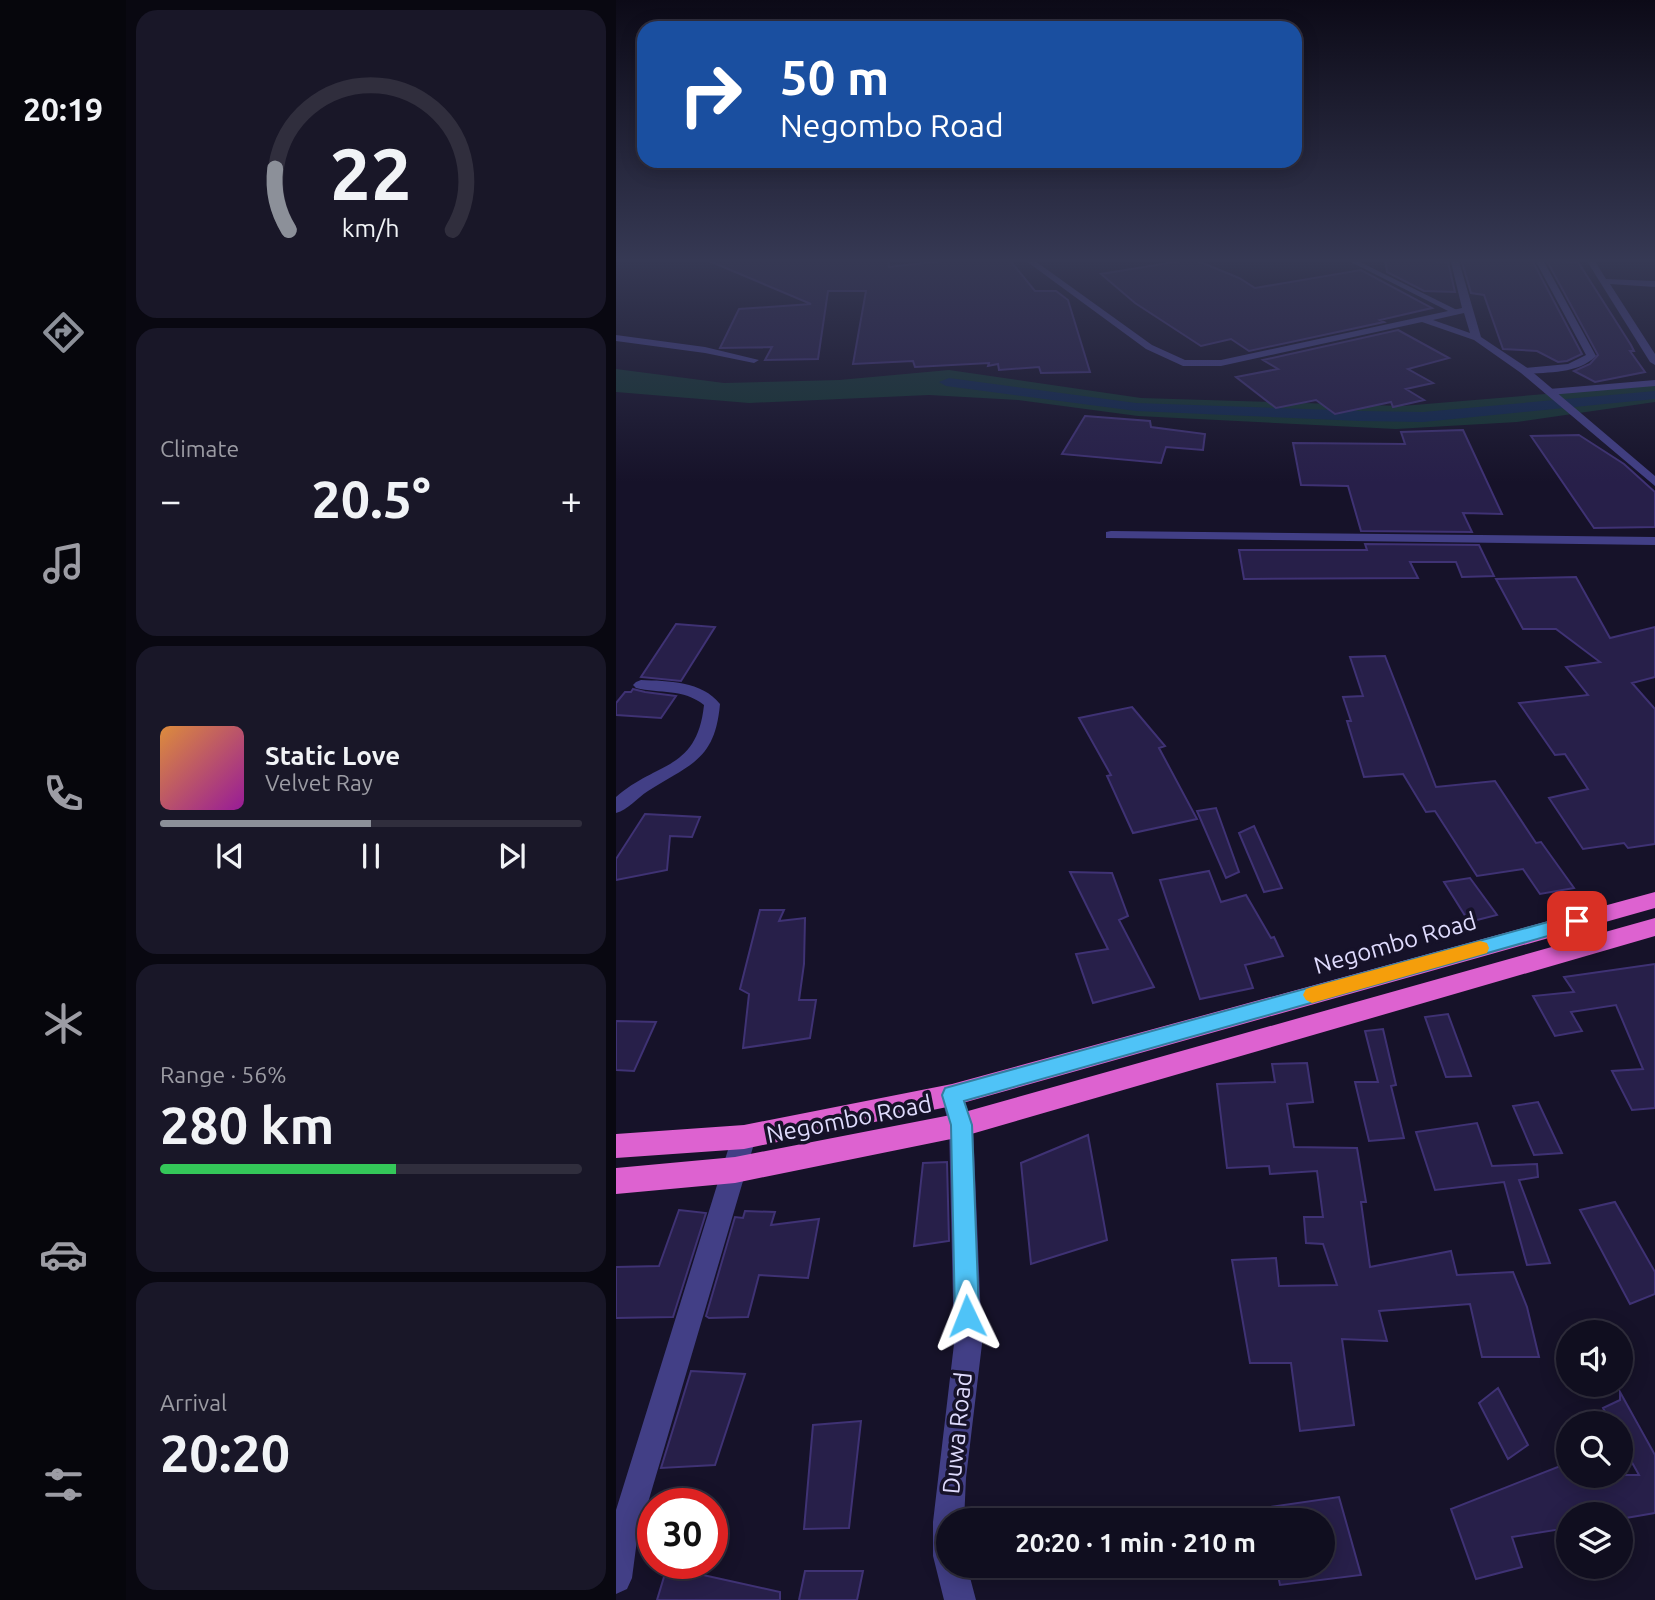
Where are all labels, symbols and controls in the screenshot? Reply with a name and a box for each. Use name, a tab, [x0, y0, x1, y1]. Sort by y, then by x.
icon: right	[665, 49, 756, 140]
text: 50 m	[780, 49, 889, 104]
text: 20:19	[23, 91, 103, 127]
text: Negombo Road	[780, 107, 1004, 143]
text: 22	[330, 132, 412, 214]
text: km/h	[342, 214, 400, 242]
icon: directions	[39, 308, 88, 357]
text: Climate	[160, 436, 239, 461]
text: 20.5°	[311, 470, 431, 528]
text: −	[160, 479, 181, 521]
text: +	[561, 479, 582, 521]
icon: music	[39, 539, 88, 588]
text: Static Love	[265, 741, 400, 770]
icon: phone	[39, 769, 88, 818]
text: Velvet Ray	[265, 770, 373, 795]
icon: previous	[211, 837, 249, 875]
icon: pause	[352, 837, 390, 875]
icon: next	[493, 837, 531, 875]
pin	[1547, 891, 1607, 951]
icon: arrive	[1558, 902, 1596, 940]
street label: Negombo Road	[1311, 907, 1479, 979]
icon: climate	[39, 999, 88, 1048]
text: Range · 56%	[160, 1062, 287, 1087]
street label: Negombo Road	[764, 1090, 934, 1148]
text: 280 km	[160, 1096, 334, 1154]
icon: car	[39, 1230, 88, 1279]
position arrow	[930, 1279, 1004, 1353]
map controls	[1556, 1320, 1633, 1579]
button: sound	[1556, 1320, 1633, 1397]
street label: Duwa Road	[937, 1371, 977, 1495]
text: Arrival	[160, 1390, 227, 1415]
button: search	[1556, 1411, 1633, 1488]
text: 20:20	[160, 1424, 290, 1482]
icon: filters	[39, 1460, 88, 1509]
speed limit sign: 30	[637, 1488, 728, 1579]
button: layers	[1556, 1502, 1633, 1579]
text: 20:20 · 1 min · 210 m	[1015, 1528, 1256, 1557]

